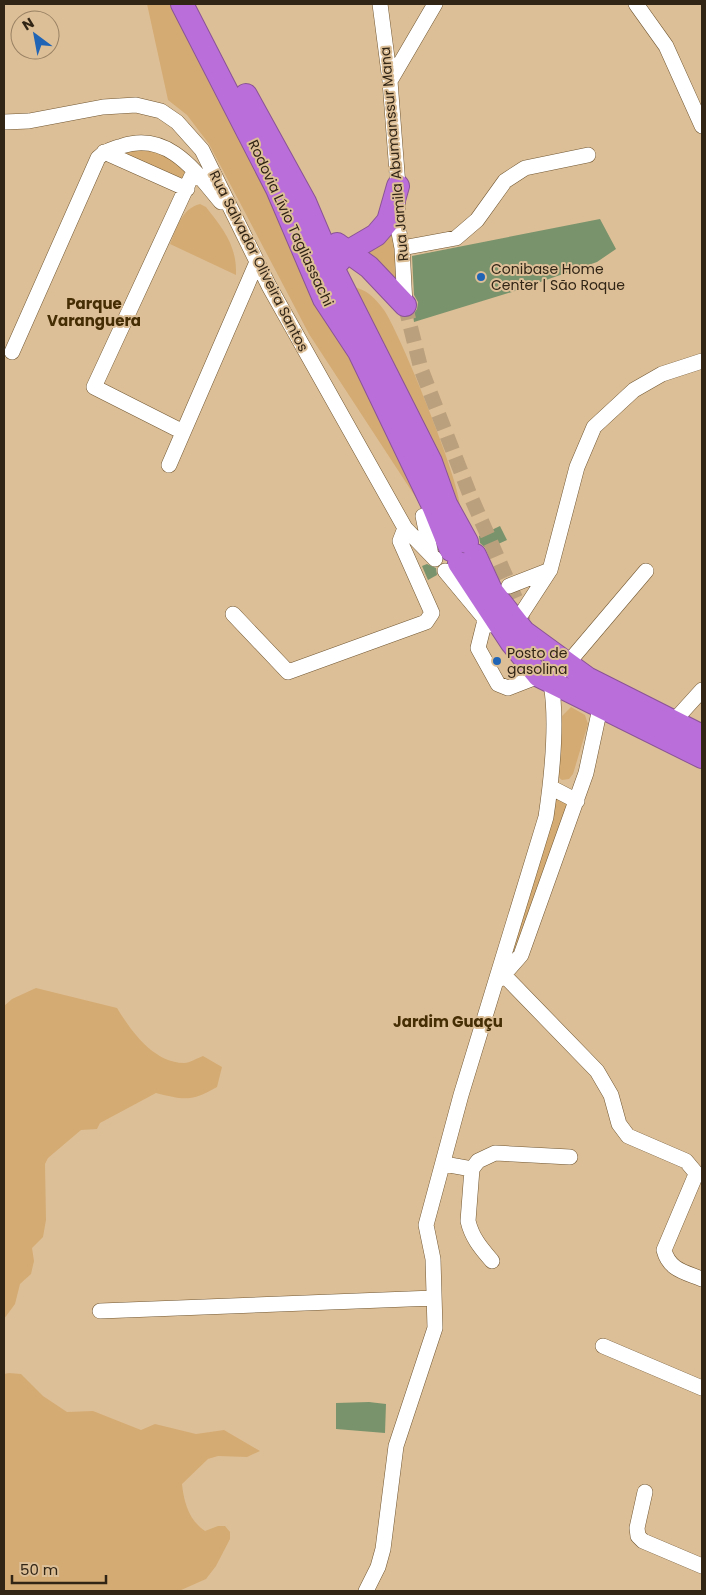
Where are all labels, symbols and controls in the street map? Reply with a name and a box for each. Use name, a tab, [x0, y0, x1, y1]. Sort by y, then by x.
north arrow	[10, 10, 60, 60]
text: N	[18, 13, 38, 35]
street label: Rua Jamila Abumanssur Mana	[375, 46, 413, 262]
street label: Rodovia Lívio Tagliassachi	[244, 136, 338, 310]
street label: Rua Salvador Oliveira Santos	[205, 167, 313, 355]
place label: Conibase Home Center | São Roque	[491, 259, 625, 295]
marker: Conibase Home Center | São Roque	[475, 271, 487, 283]
district label: Parque Varanguera	[47, 293, 141, 331]
place label: Posto de gasolina	[507, 643, 568, 679]
marker: Posto de gasolina	[491, 655, 503, 667]
district label: Jardim Guaçu	[393, 1011, 503, 1032]
scale bar	[12, 1552, 106, 1584]
text: 50 m	[20, 1559, 58, 1580]

